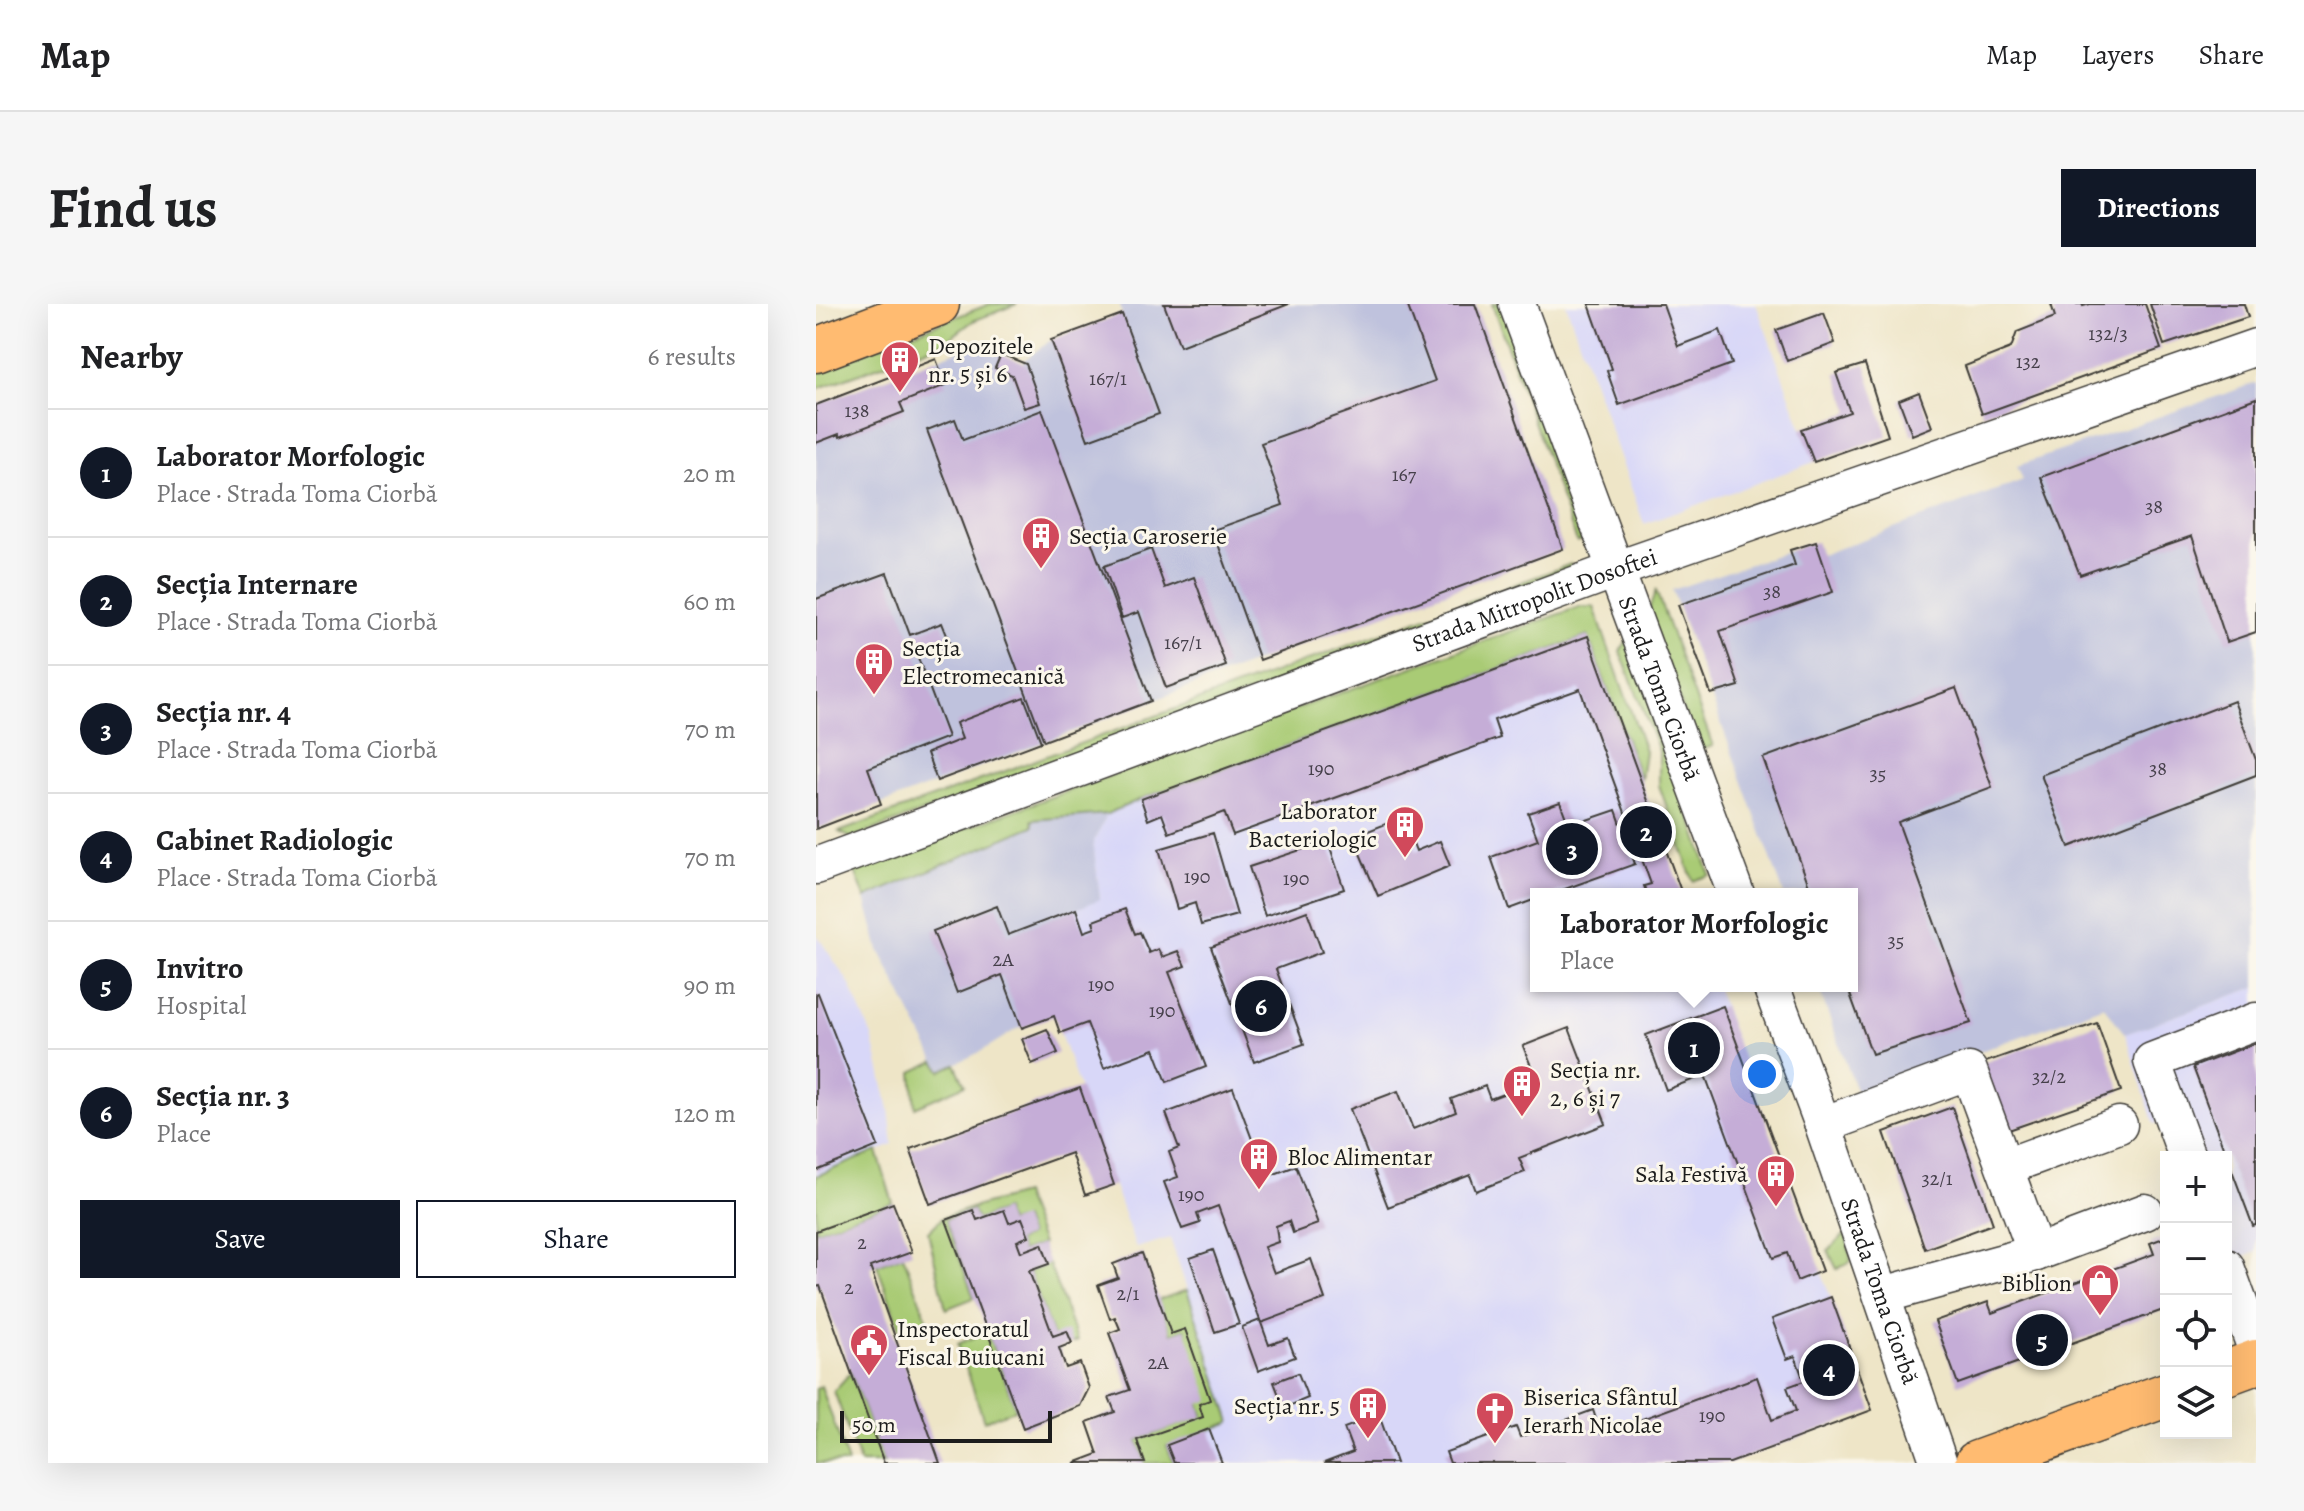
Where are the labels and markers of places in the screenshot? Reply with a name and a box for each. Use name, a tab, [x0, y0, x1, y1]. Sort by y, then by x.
place label: Depozitele nr. 5 și 6	[928, 330, 1033, 390]
building icon: Depozitele nr. 5 și 6	[879, 339, 921, 394]
building icon: Secția Caroserie	[1020, 515, 1062, 570]
place label: Secția Caroserie	[1069, 520, 1227, 552]
place label: Secția Electromecanică	[902, 632, 1065, 692]
building icon: Secția Electromecanică	[853, 641, 895, 696]
place label: Laborator Bacteriologic	[1248, 795, 1377, 855]
pin: 2	[1620, 802, 1672, 862]
building icon: Laborator Bacteriologic	[1384, 804, 1426, 859]
pin: 3	[1546, 819, 1598, 879]
pin: 6	[1235, 976, 1287, 1036]
pin: 1	[1668, 1018, 1720, 1078]
place label: Secția nr. 2, 6 și 7	[1550, 1054, 1642, 1114]
building icon: Secția nr. 2, 6 și 7	[1501, 1063, 1543, 1118]
building icon: Bloc Alimentar	[1238, 1136, 1280, 1191]
place label: Bloc Alimentar	[1287, 1141, 1432, 1173]
building icon: Sala Festivă	[1755, 1153, 1797, 1208]
place label: Sala Festivă	[1635, 1158, 1749, 1190]
shop icon: Biblion	[2079, 1262, 2121, 1317]
place label: Biblion	[2001, 1267, 2072, 1299]
pin: 5	[2016, 1310, 2068, 1370]
place label: Inspectoratul Fiscal Buiucani	[897, 1313, 1045, 1373]
public building icon: Inspectoratul Fiscal Buiucani	[848, 1322, 890, 1377]
pin: 4	[1803, 1340, 1855, 1400]
place label: Biserica Sfântul Ierarh Nicolae	[1523, 1381, 1678, 1441]
building icon: Secția nr. 5	[1347, 1385, 1389, 1440]
place label: Secția nr. 5	[1234, 1390, 1340, 1422]
church icon: Biserica Sfântul Ierarh Nicolae	[1474, 1390, 1516, 1445]

